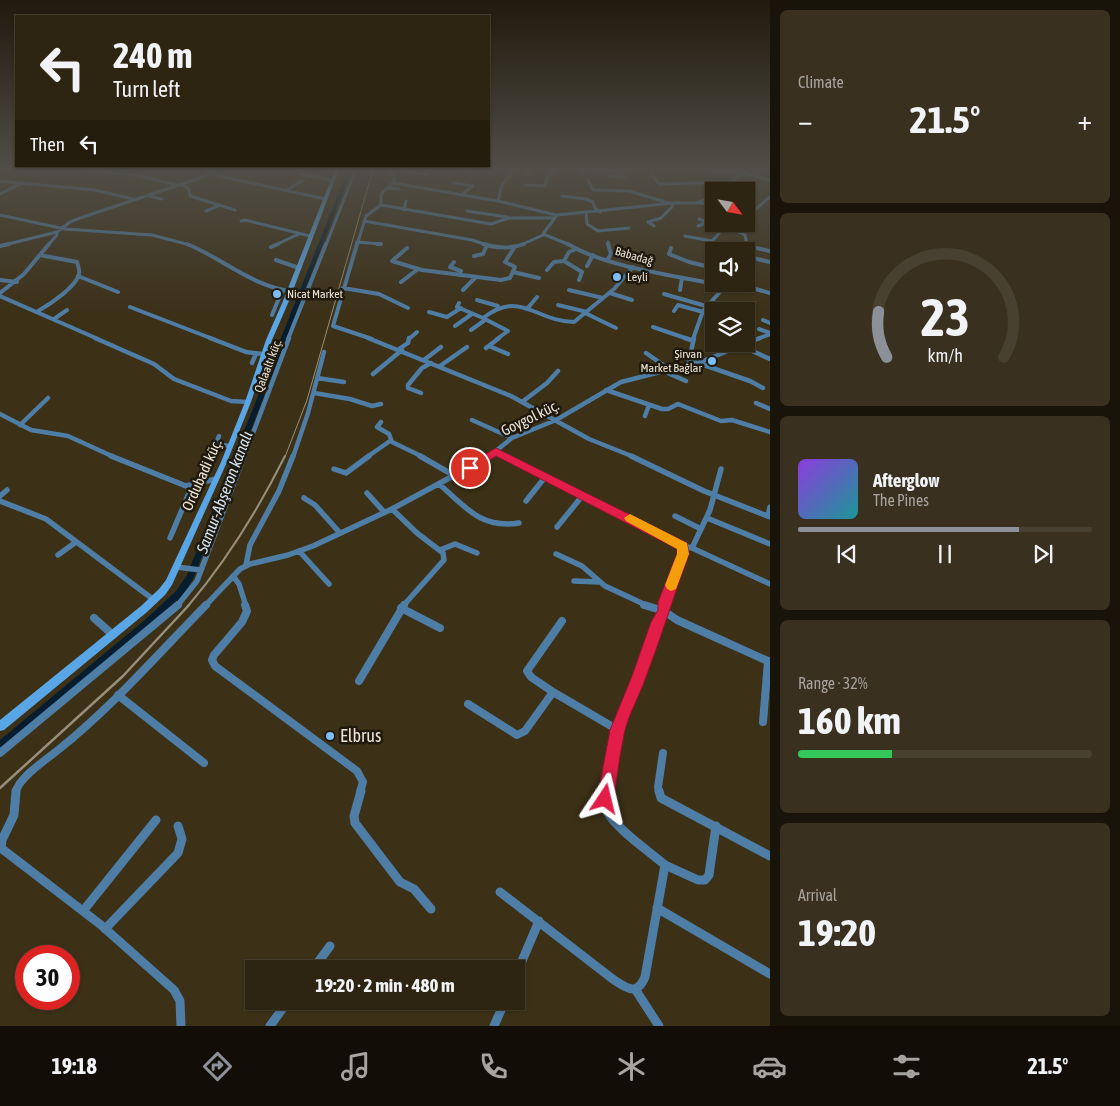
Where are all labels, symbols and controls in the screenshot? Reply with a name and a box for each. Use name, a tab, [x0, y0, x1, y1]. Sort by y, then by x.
icon: left	[30, 35, 95, 100]
text: 240 m	[113, 35, 192, 75]
text: Climate	[798, 73, 844, 91]
text: Turn left	[113, 76, 180, 102]
text: 21.5°	[910, 98, 980, 141]
text: −	[798, 104, 813, 136]
text: +	[1077, 104, 1092, 136]
icon: left	[75, 130, 103, 158]
text: Then	[30, 133, 65, 155]
north arrow	[705, 182, 755, 232]
map controls	[705, 182, 755, 352]
button: sound	[705, 242, 755, 292]
street label: Babadağ	[613, 244, 655, 268]
place label: Leyli	[627, 270, 648, 284]
marker: Leyli	[611, 271, 623, 283]
place label: Nicat Market	[287, 287, 344, 301]
text: 23	[921, 287, 969, 347]
marker: Nicat Market	[271, 288, 283, 300]
button: layers	[705, 302, 755, 352]
street label: Qalaaltı küç.	[251, 338, 285, 394]
text: km/h	[927, 345, 963, 366]
place label: Şirvan Market Bağlar	[641, 347, 702, 375]
marker: Şirvan Market Bağlar	[706, 355, 718, 367]
street label: Goygol küç.	[498, 396, 562, 439]
water label: Samur-Abşeron kanalı	[192, 428, 257, 557]
street label: Ordubadi küç.	[178, 436, 225, 513]
pin	[449, 447, 491, 489]
icon: arrive	[456, 454, 484, 482]
text: Afterglow	[873, 469, 940, 491]
text: The Pines	[873, 491, 929, 509]
icon: previous	[833, 540, 861, 568]
icon: pause	[931, 540, 959, 568]
icon: next	[1029, 540, 1057, 568]
text: Range · 32%	[798, 674, 868, 692]
text: 160 km	[798, 699, 901, 742]
place label: Elbrus	[340, 725, 381, 746]
marker: Elbrus	[324, 730, 336, 742]
position arrow	[578, 772, 630, 824]
text: Arrival	[798, 886, 837, 904]
text: 19:20	[798, 911, 876, 954]
speed limit sign: 30	[15, 945, 80, 1010]
text: 19:20 · 2 min · 480 m	[315, 974, 455, 996]
icon: directions	[200, 1049, 235, 1084]
icon: music	[338, 1049, 373, 1084]
icon: phone	[476, 1049, 511, 1084]
icon: climate	[614, 1049, 649, 1084]
icon: car	[752, 1049, 787, 1084]
icon: filters	[889, 1049, 924, 1084]
text: 19:18	[51, 1053, 97, 1079]
text: 21.5°	[1027, 1053, 1068, 1079]

